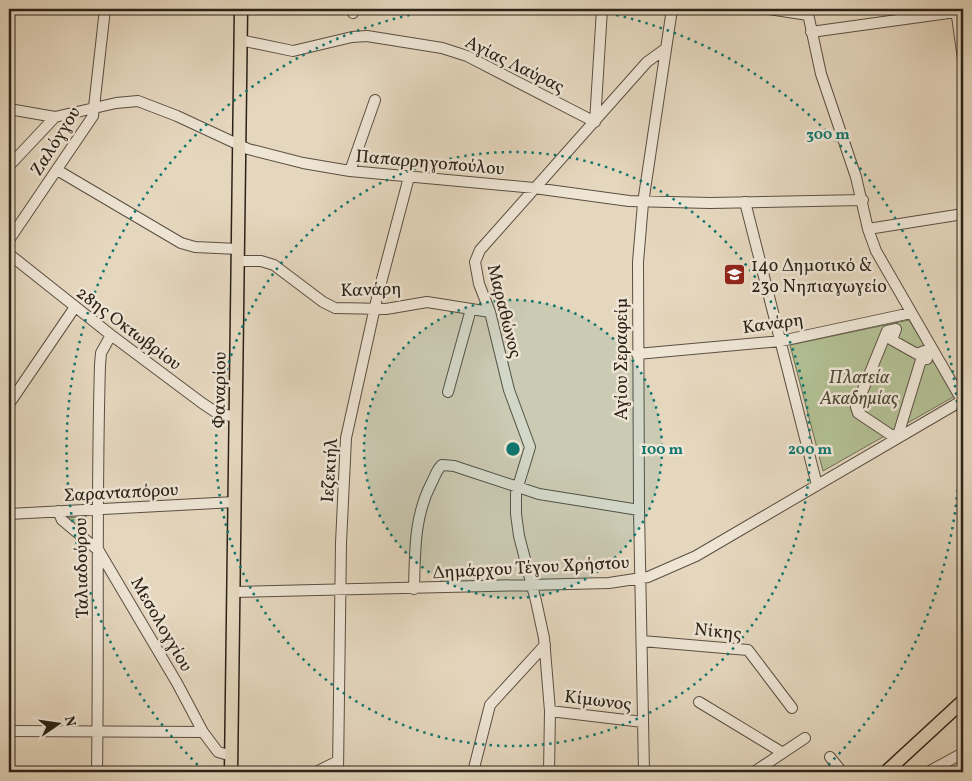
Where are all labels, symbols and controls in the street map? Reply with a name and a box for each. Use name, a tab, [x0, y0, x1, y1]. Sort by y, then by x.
street label: Αγίας Λαύρας	[460, 31, 568, 100]
street label: Ζαλόγγου	[25, 102, 87, 181]
text: 300 m	[806, 125, 850, 146]
street label: Παπαρρηγοπούλου	[354, 145, 505, 182]
place label: 14ο Δημοτικό & 23ο Νηπιαγωγείο	[751, 254, 887, 300]
street label: Μαραθώνος	[480, 262, 527, 361]
school or university icon: 14ο Δημοτικό & 23ο Νηπιαγωγείο	[723, 263, 747, 287]
street label: Κανάρη	[340, 277, 402, 304]
street label: 28ης Οκτωβρίου	[70, 281, 186, 377]
street label: Αγίου Σεραφείμ	[610, 298, 635, 420]
street label: Κανάρη	[741, 308, 805, 341]
street label: Φαναρίου	[207, 351, 234, 429]
park label: Πλατεία Ακαδημίας	[819, 366, 899, 412]
street label: Ιεζεκιήλ	[316, 437, 345, 503]
centre of rings	[504, 440, 522, 458]
text: 100 m	[641, 440, 684, 461]
text: 200 m	[788, 440, 832, 461]
street label: Σαρανταπόρου	[63, 478, 179, 509]
street label: Ταλιαδούρου	[69, 517, 96, 619]
street label: Δημάρχου Τέγου Χρήστου	[432, 551, 630, 586]
street label: Μεσολογγίου	[124, 573, 198, 677]
street label: Νίκης	[693, 618, 743, 647]
street label: Κίμωνος	[563, 685, 633, 718]
north arrow	[32, 698, 82, 748]
text: N	[59, 714, 80, 729]

